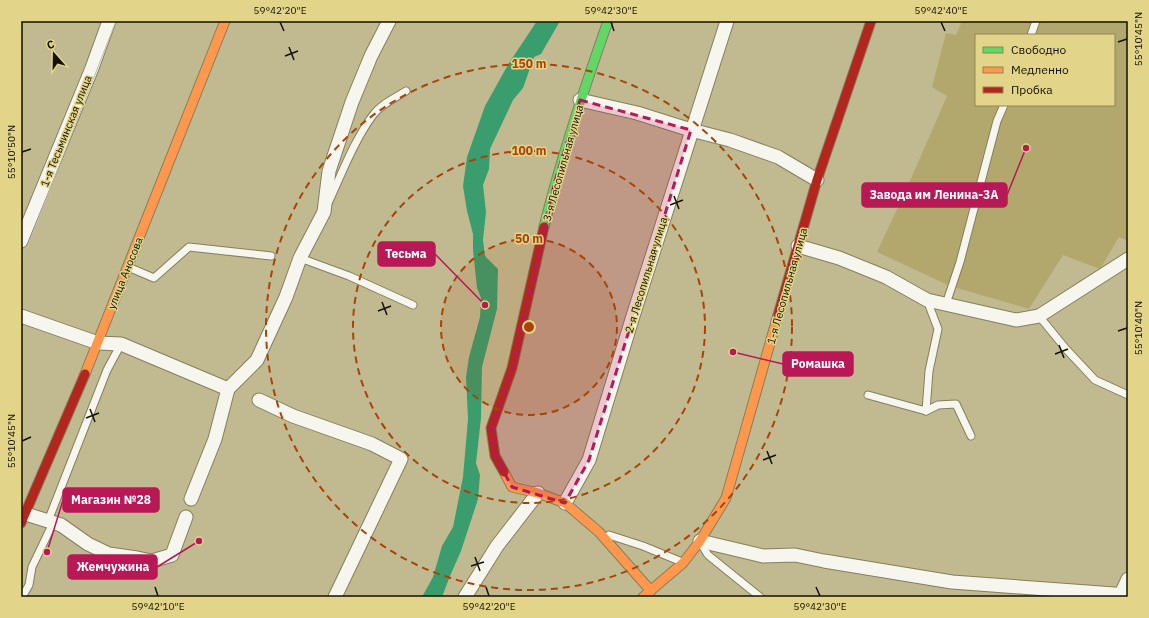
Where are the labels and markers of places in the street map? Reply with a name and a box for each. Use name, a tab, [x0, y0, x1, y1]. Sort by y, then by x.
callout: Завода им Ленина-3А	[862, 183, 1007, 207]
callout: Тесьма	[378, 242, 435, 266]
centre of rings	[522, 320, 536, 334]
callout: Ромашка	[783, 352, 853, 376]
callout: Магазин №28	[63, 488, 159, 512]
callout: Жемчужина	[68, 555, 157, 579]

